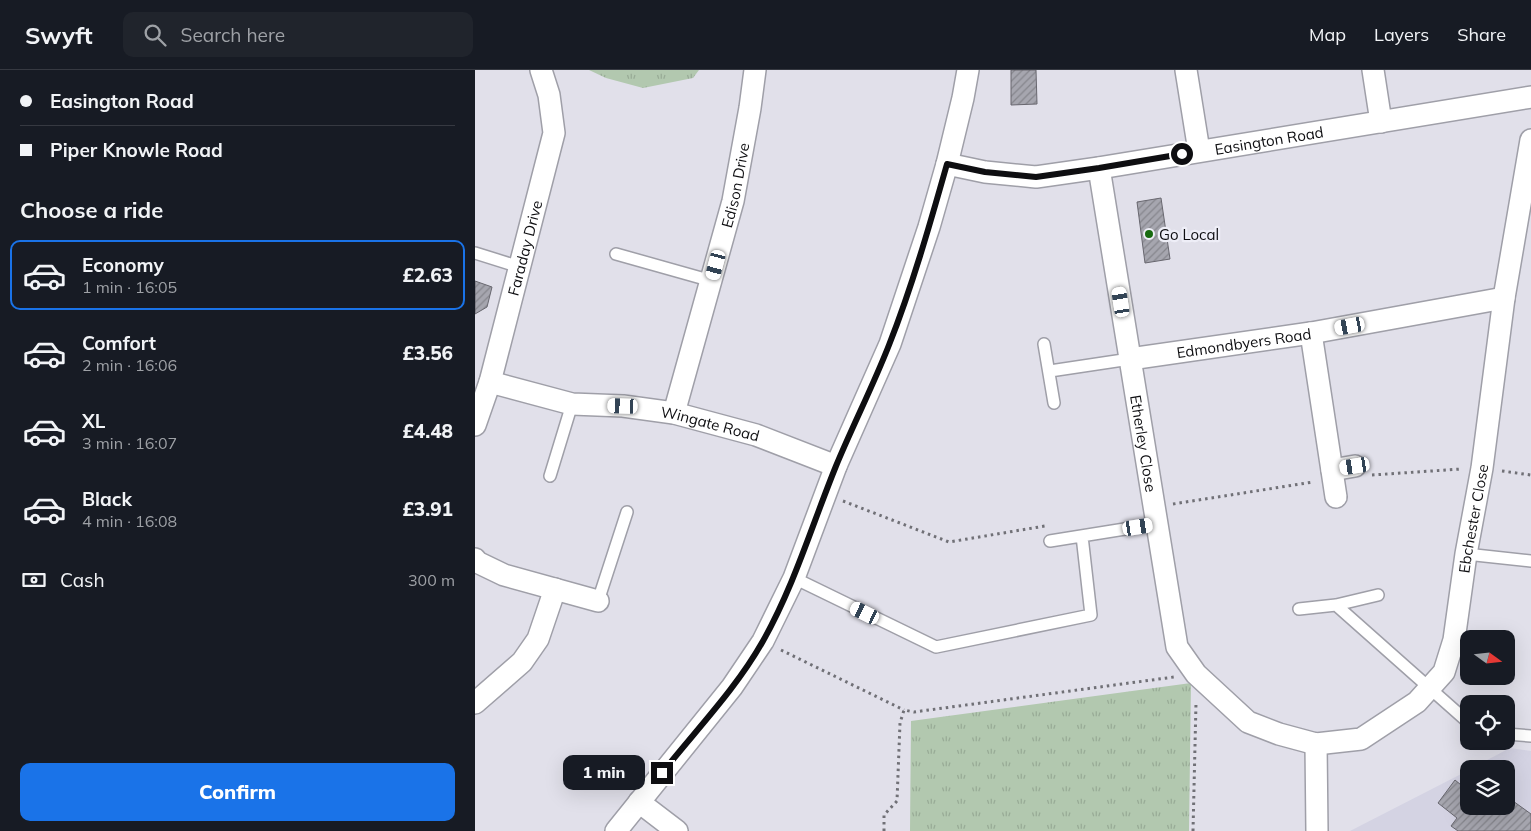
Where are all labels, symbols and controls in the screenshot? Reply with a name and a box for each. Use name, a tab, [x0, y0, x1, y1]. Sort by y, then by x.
search box	[123, 12, 473, 57]
text: Swyft	[25, 20, 93, 50]
icon: search	[141, 21, 169, 49]
text: Search here	[181, 23, 285, 47]
text: Map	[1309, 23, 1346, 46]
text: Layers	[1374, 23, 1429, 46]
text: Share	[1457, 23, 1506, 46]
text: Easington Road	[50, 89, 194, 113]
street label: Easington Road	[1213, 122, 1325, 158]
text: Piper Knowle Road	[50, 138, 223, 162]
street label: Edison Drive	[717, 141, 753, 230]
route start	[1171, 143, 1193, 165]
text: Choose a ride	[20, 196, 163, 224]
street label: Faraday Drive	[503, 198, 546, 298]
place label: Go Local	[1159, 225, 1219, 244]
marker: Go Local	[1143, 228, 1155, 240]
car	[704, 249, 727, 281]
icon: car	[22, 253, 67, 298]
text: Economy	[82, 253, 164, 277]
text: £2.63	[402, 263, 453, 287]
text: 1 min · 16:05	[82, 277, 177, 297]
car	[1111, 286, 1130, 318]
car	[1333, 316, 1366, 336]
street label: Edmondbyers Road	[1175, 324, 1312, 362]
icon: car	[22, 331, 67, 376]
text: Comfort	[82, 331, 156, 355]
text: £3.56	[402, 341, 453, 365]
text: 2 min · 16:06	[82, 355, 177, 375]
street label: Etherley Close	[1127, 393, 1161, 493]
car	[607, 398, 638, 414]
street label: Wingate Road	[660, 402, 762, 445]
icon: car	[22, 409, 67, 454]
text: XL	[82, 409, 105, 433]
text: £4.48	[402, 419, 453, 443]
text: 3 min · 16:07	[82, 433, 177, 453]
car	[1339, 456, 1370, 476]
street label: Ebchester Close	[1454, 462, 1492, 574]
icon: car	[22, 487, 67, 532]
text: Black	[82, 487, 132, 511]
text: £3.91	[402, 497, 453, 521]
text: 4 min · 16:08	[82, 511, 177, 531]
car	[1122, 517, 1153, 537]
icon: cash	[20, 566, 48, 594]
text: Cash	[60, 568, 105, 592]
text: 300 m	[408, 570, 455, 590]
car	[848, 600, 881, 626]
north arrow	[1460, 630, 1515, 685]
map controls	[1460, 630, 1515, 815]
button: locate	[1460, 695, 1515, 750]
callout: 1 min	[562, 756, 645, 790]
button: layers	[1460, 760, 1515, 815]
text: 1 min	[583, 762, 625, 782]
route end	[651, 762, 673, 784]
button: Confirm	[20, 763, 455, 821]

